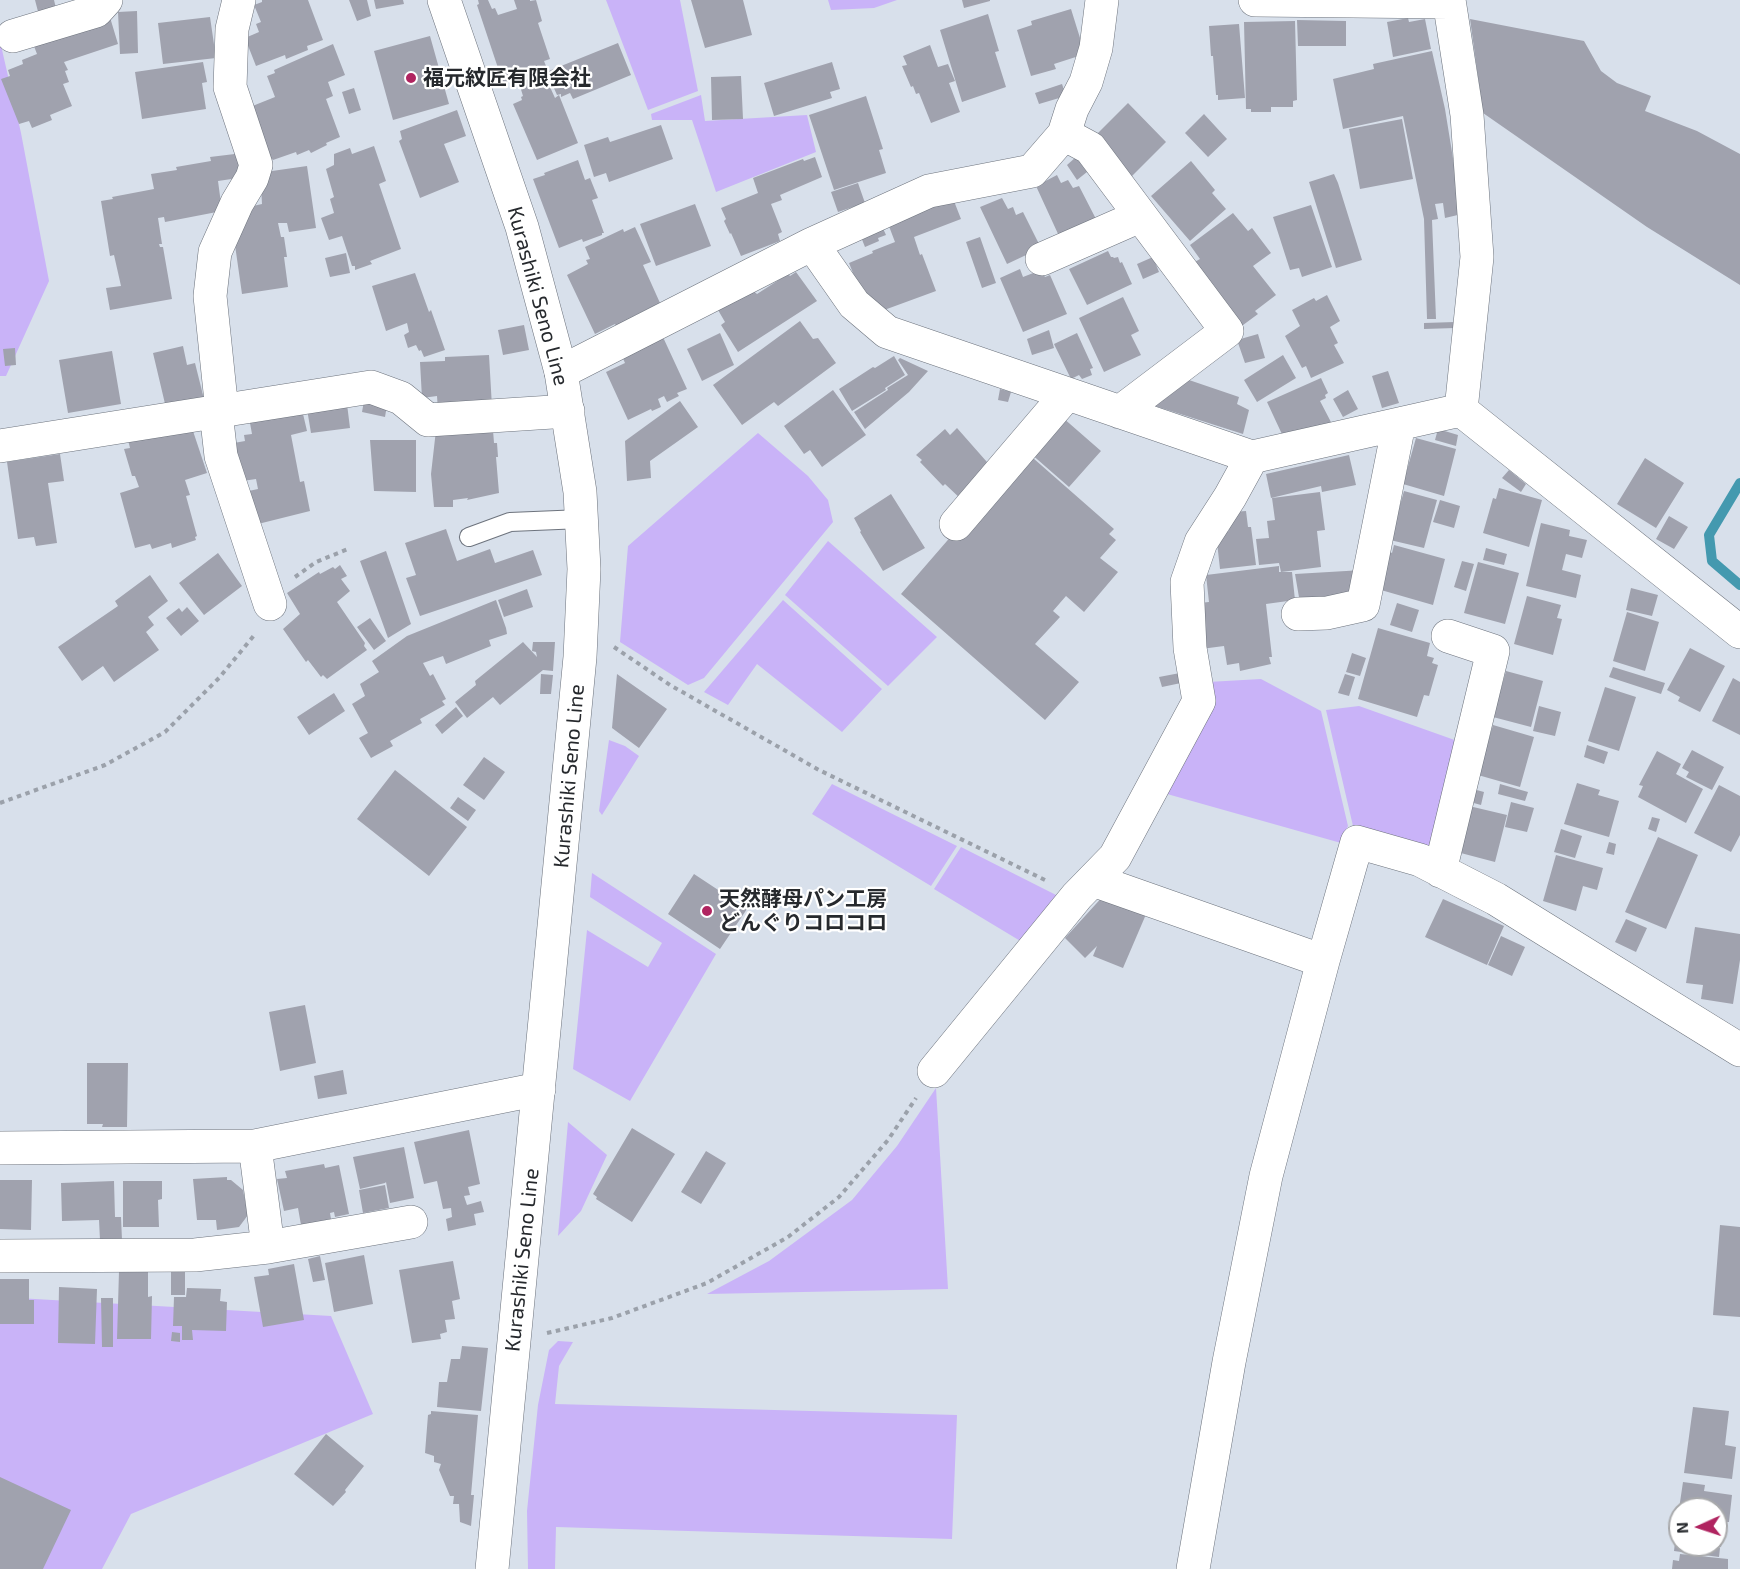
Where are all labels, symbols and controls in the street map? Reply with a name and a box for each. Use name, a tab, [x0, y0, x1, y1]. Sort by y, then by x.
place label: 福元紋匠有限会社	[423, 65, 591, 91]
marker: 福元紋匠有限会社	[404, 71, 418, 85]
street label: Kurashiki Seno Line	[502, 204, 574, 388]
street label: Kurashiki Seno Line	[548, 683, 590, 869]
place label: 天然酵母パン工房 どんぐりコロコロ	[719, 886, 887, 936]
marker: 天然酵母パン工房 どんぐりコロコロ	[700, 904, 714, 918]
street label: Kurashiki Seno Line	[500, 1167, 544, 1353]
north arrow	[1668, 1497, 1728, 1557]
text: N	[1672, 1522, 1691, 1534]

